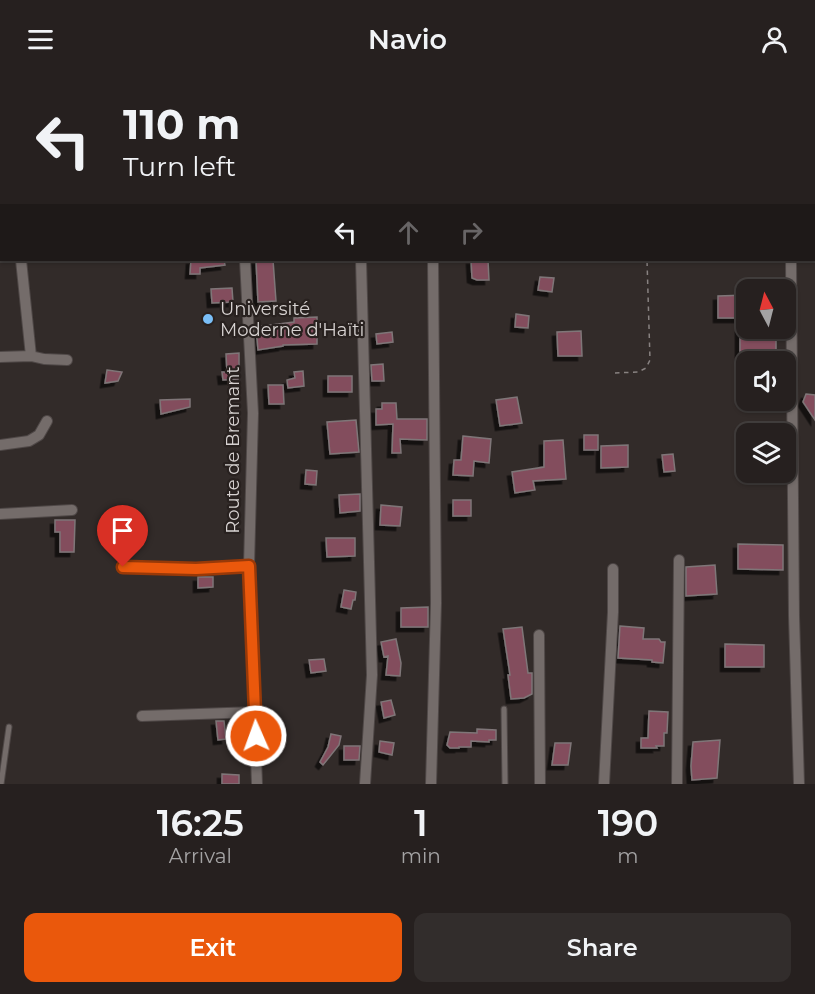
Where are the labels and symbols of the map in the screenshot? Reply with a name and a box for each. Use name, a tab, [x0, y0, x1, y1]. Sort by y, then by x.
north arrow	[736, 279, 796, 339]
place label: Université Moderne d'Haïti	[220, 298, 364, 341]
marker: Université Moderne d'Haïti	[201, 312, 215, 326]
street label: Route de Bremant	[222, 366, 244, 534]
pin	[97, 505, 148, 567]
position arrow	[224, 704, 288, 768]

